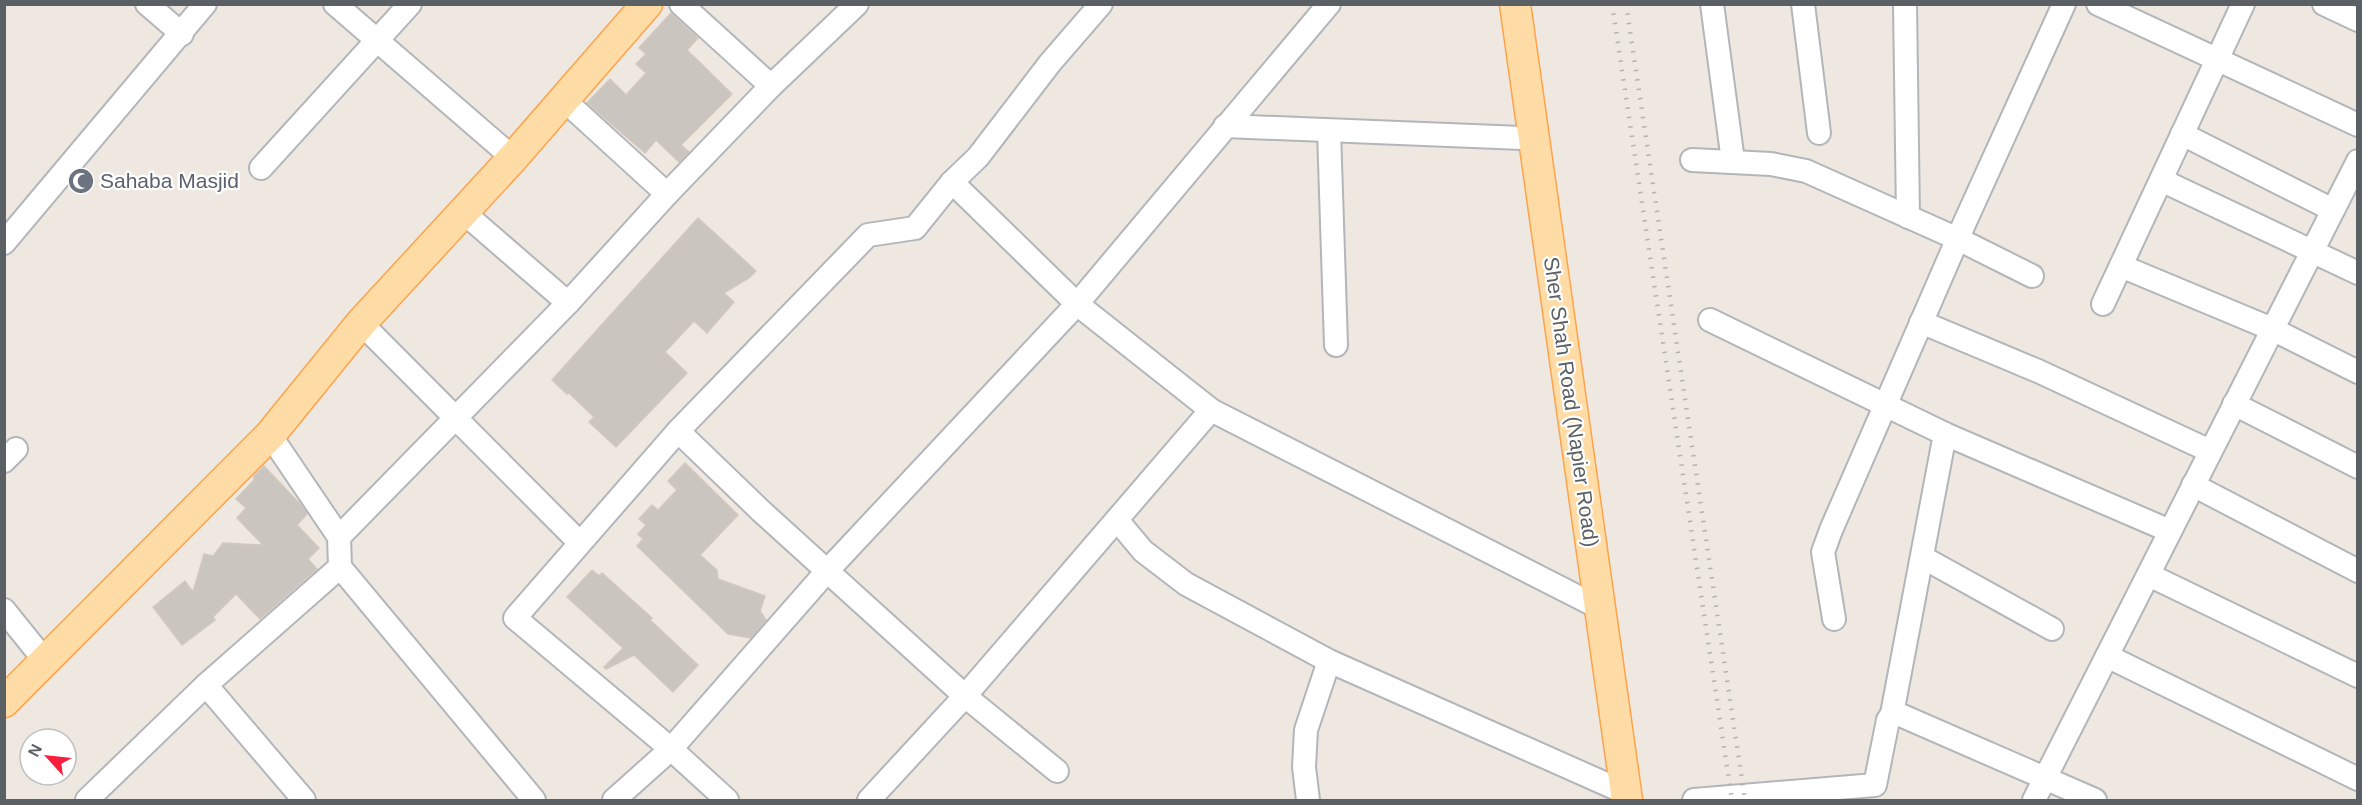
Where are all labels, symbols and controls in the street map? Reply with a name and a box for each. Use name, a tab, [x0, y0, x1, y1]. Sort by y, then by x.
mosque icon: Sahaba Masjid	[66, 166, 96, 196]
place label: Sahaba Masjid	[100, 169, 239, 192]
street label: Sher Shah Road (Napier Road)	[1540, 255, 1603, 549]
north arrow	[18, 727, 78, 787]
text: N	[25, 741, 45, 759]

